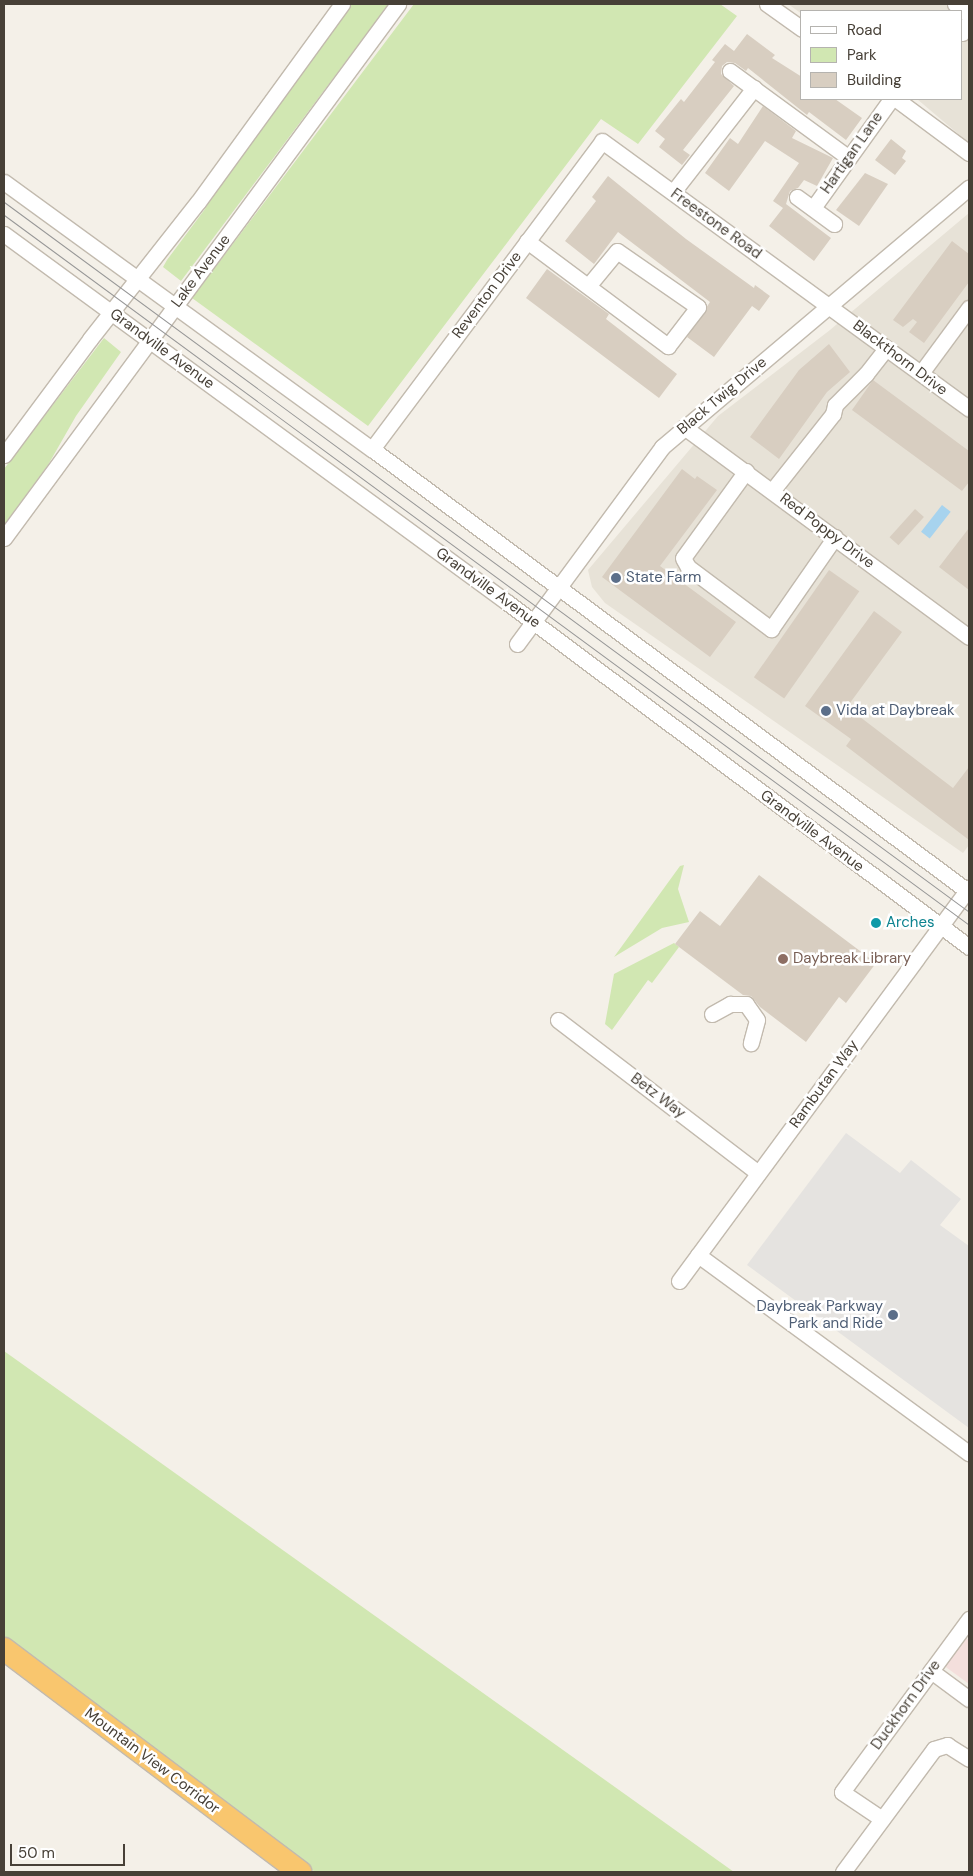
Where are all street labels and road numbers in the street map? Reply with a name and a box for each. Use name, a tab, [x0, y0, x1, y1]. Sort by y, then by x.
street label: Hartigan Lane	[817, 109, 887, 197]
street label: Freestone Road	[667, 185, 765, 263]
street label: Lake Avenue	[168, 231, 234, 311]
street label: Reventon Drive	[449, 248, 525, 342]
street label: Grandville Avenue	[106, 305, 218, 393]
street label: Blackthorn Drive	[849, 317, 951, 399]
street label: Black Twig Drive	[674, 353, 770, 439]
street label: Red Poppy Drive	[776, 490, 878, 572]
street label: Grandville Avenue	[432, 544, 544, 632]
street label: Grandville Avenue	[757, 786, 867, 876]
street label: Rambutan Way	[786, 1036, 862, 1132]
street label: Betz Way	[627, 1070, 689, 1122]
street label: Duckhorn Drive	[867, 1657, 945, 1753]
street label: Mountain View Corridor	[81, 1704, 223, 1818]

